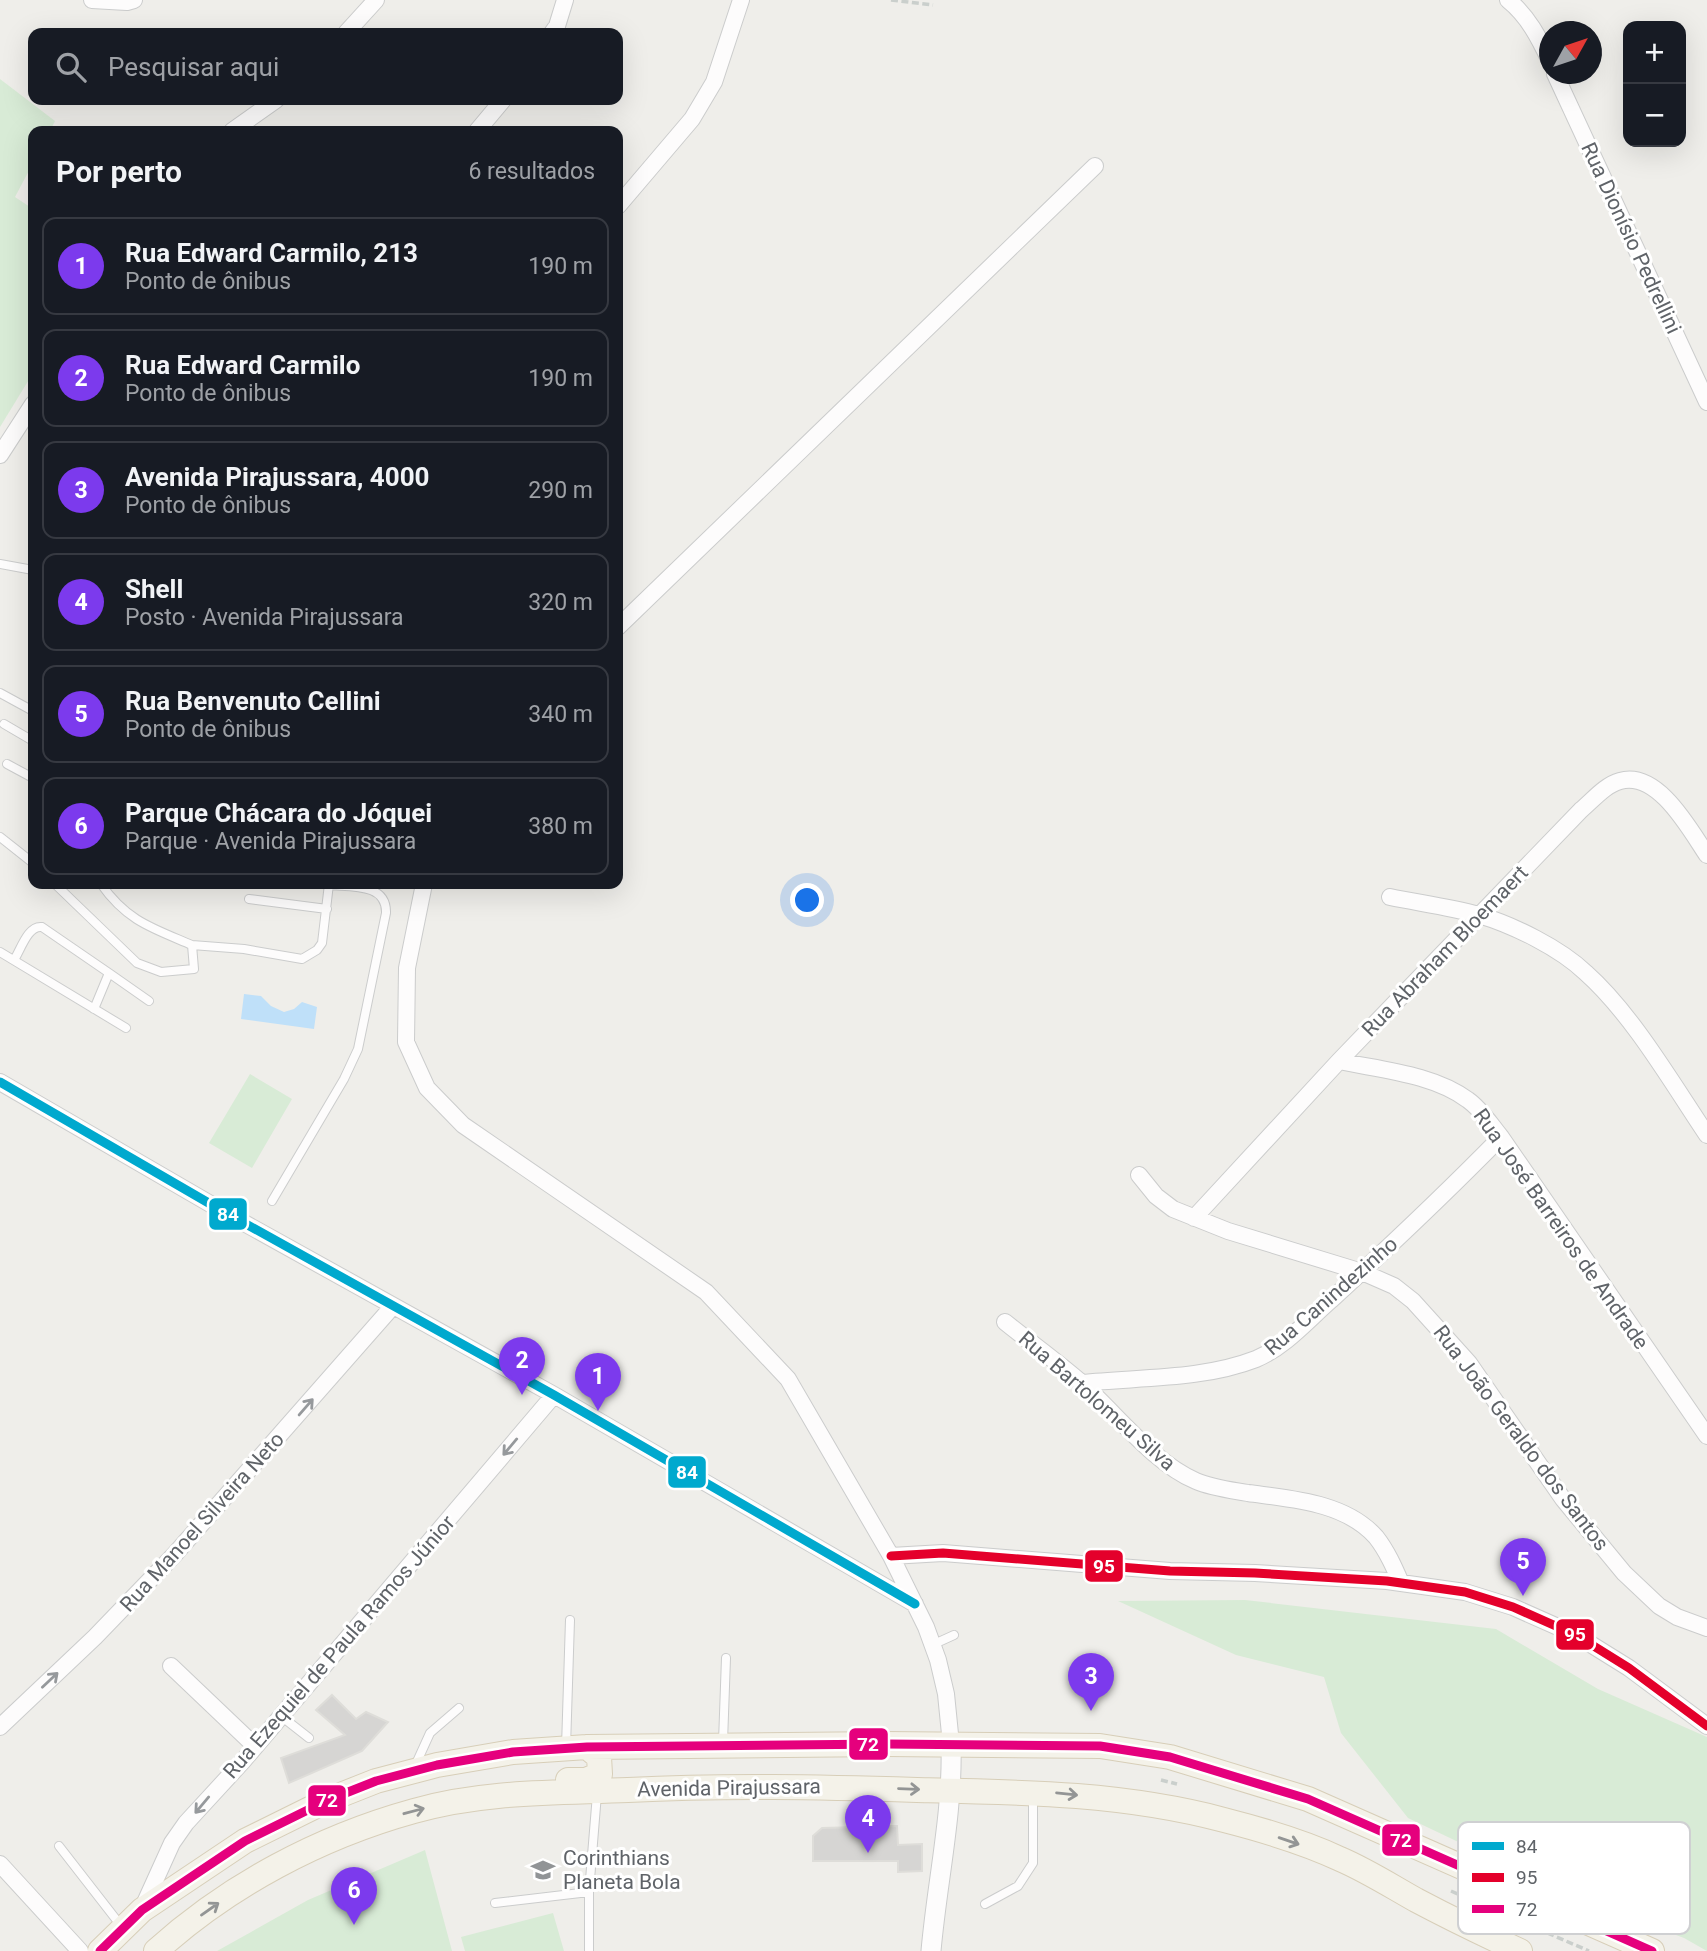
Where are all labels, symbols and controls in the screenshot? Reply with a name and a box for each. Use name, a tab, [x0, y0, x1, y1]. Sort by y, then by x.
north arrow	[1539, 21, 1602, 84]
map controls	[1623, 21, 1686, 147]
button: +	[1623, 21, 1686, 84]
search box	[28, 28, 623, 105]
icon: search	[52, 48, 90, 86]
text: Pesquisar aqui	[108, 52, 279, 82]
button: −	[1623, 84, 1686, 147]
street label: Rua Dionísio Pedrellini	[1576, 139, 1686, 337]
text: Por perto	[56, 154, 182, 189]
text: 6 resultados	[468, 158, 595, 185]
text: Rua Edward Carmilo, 213	[125, 238, 418, 268]
text: 1	[74, 253, 88, 280]
text: 190 m	[528, 253, 593, 280]
text: Ponto de ônibus	[125, 268, 291, 295]
text: Rua Edward Carmilo	[125, 350, 360, 380]
text: 2	[74, 365, 88, 392]
text: 190 m	[528, 365, 593, 392]
text: Ponto de ônibus	[125, 380, 291, 407]
text: Avenida Pirajussara, 4000	[125, 462, 430, 492]
text: 3	[74, 477, 88, 504]
text: 290 m	[528, 477, 593, 504]
text: Ponto de ônibus	[125, 492, 291, 519]
text: Shell	[125, 574, 183, 604]
text: 4	[74, 589, 88, 616]
text: 320 m	[528, 589, 593, 616]
text: Posto · Avenida Pirajussara	[125, 604, 404, 631]
text: Rua Benvenuto Cellini	[125, 686, 381, 716]
text: 5	[74, 701, 88, 728]
text: 340 m	[528, 701, 593, 728]
text: Ponto de ônibus	[125, 716, 291, 743]
text: Parque Chácara do Jóquei	[125, 798, 432, 828]
text: 6	[74, 813, 88, 840]
text: 380 m	[528, 813, 593, 840]
text: Parque · Avenida Pirajussara	[125, 828, 416, 855]
street label: Rua Abraham Bloemaert	[1357, 861, 1533, 1041]
your location	[790, 883, 824, 917]
street label: Rua José Barreiros de Andrade	[1469, 1104, 1653, 1354]
line badge: 84	[208, 1197, 248, 1231]
text: 84	[217, 1203, 239, 1226]
street label: Rua Canindezinho	[1260, 1232, 1402, 1360]
street label: Rua João Geraldo dos Santos	[1428, 1321, 1614, 1555]
street label: Rua Bartolomeu Silva	[1014, 1327, 1180, 1475]
pin: 2	[499, 1337, 545, 1395]
pin: 1	[575, 1353, 621, 1411]
one-way arrow	[298, 1398, 314, 1416]
street label: Rua Manoel Silveira Neto	[115, 1427, 289, 1617]
one-way arrow	[502, 1438, 518, 1456]
line badge: 84	[667, 1455, 707, 1489]
text: 84	[676, 1461, 698, 1484]
street label: Rua Ezequiel de Paula Ramos Júnior	[218, 1511, 460, 1783]
pin: 5	[1500, 1538, 1546, 1596]
line badge: 95	[1084, 1549, 1124, 1583]
text: 95	[1093, 1555, 1115, 1578]
line badge: 95	[1555, 1618, 1595, 1651]
text: 95	[1564, 1623, 1586, 1646]
pin: 3	[1068, 1653, 1114, 1711]
one-way arrow	[41, 1671, 58, 1688]
line badge: 72	[848, 1727, 889, 1761]
text: 72	[857, 1733, 879, 1756]
street label: Avenida Pirajussara	[637, 1774, 821, 1802]
one-way arrow	[897, 1783, 920, 1796]
line badge: 72	[307, 1784, 347, 1817]
one-way arrow	[1055, 1788, 1078, 1801]
text: 72	[316, 1789, 338, 1812]
pin: 4	[845, 1795, 891, 1853]
one-way arrow	[194, 1796, 210, 1814]
one-way arrow	[402, 1804, 425, 1817]
legend	[1458, 1822, 1690, 1934]
line badge: 72	[1381, 1823, 1421, 1857]
text: 72	[1390, 1829, 1412, 1852]
text: 84	[1516, 1835, 1538, 1858]
one-way arrow	[1278, 1836, 1300, 1848]
place label: Corinthians Planeta Bola	[563, 1846, 681, 1894]
school or university icon: Corinthians Planeta Bola	[529, 1856, 557, 1884]
text: 95	[1516, 1866, 1537, 1889]
pin: 6	[331, 1867, 377, 1925]
text: 72	[1516, 1898, 1537, 1921]
one-way arrow	[200, 1902, 219, 1916]

